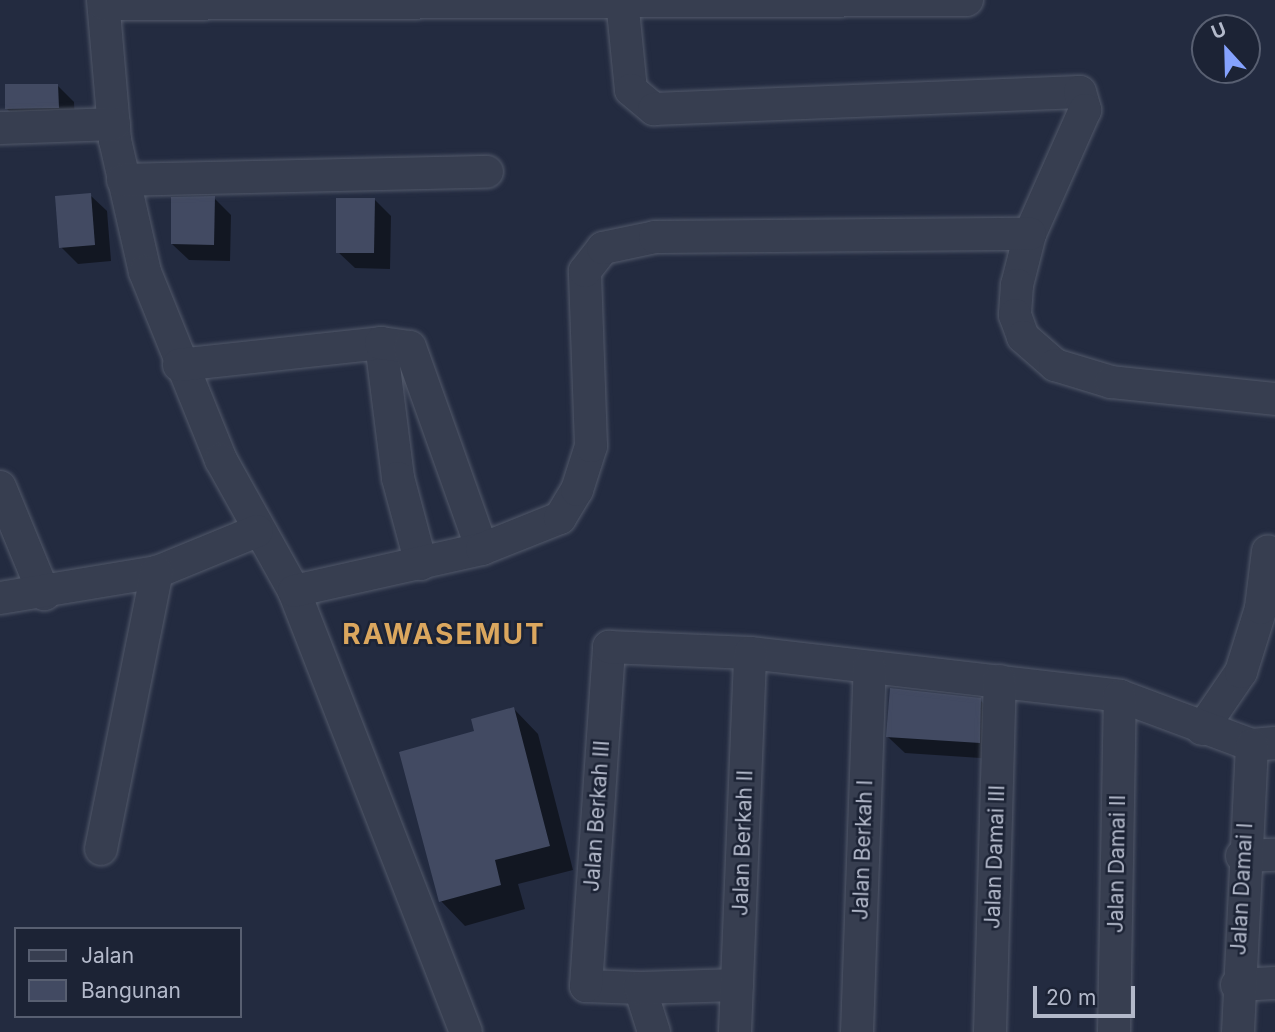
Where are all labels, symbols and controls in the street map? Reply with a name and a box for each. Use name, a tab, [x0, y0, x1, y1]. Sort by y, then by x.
north arrow	[1191, 14, 1261, 84]
text: U	[1208, 18, 1229, 44]
district label: RAWASEMUT	[343, 617, 545, 651]
street label: Jalan Berkah III	[579, 739, 615, 893]
street label: Jalan Berkah II	[728, 770, 758, 916]
street label: Jalan Berkah I	[848, 779, 878, 921]
street label: Jalan Damai III	[980, 785, 1010, 929]
street label: Jalan Damai II	[1103, 795, 1131, 933]
street label: Jalan Damai I	[1226, 822, 1258, 956]
legend	[14, 927, 242, 1018]
text: Jalan	[81, 943, 134, 968]
scale bar	[1037, 972, 1138, 1016]
text: Bangunan	[81, 978, 181, 1003]
text: 20 m	[1046, 985, 1096, 1010]

